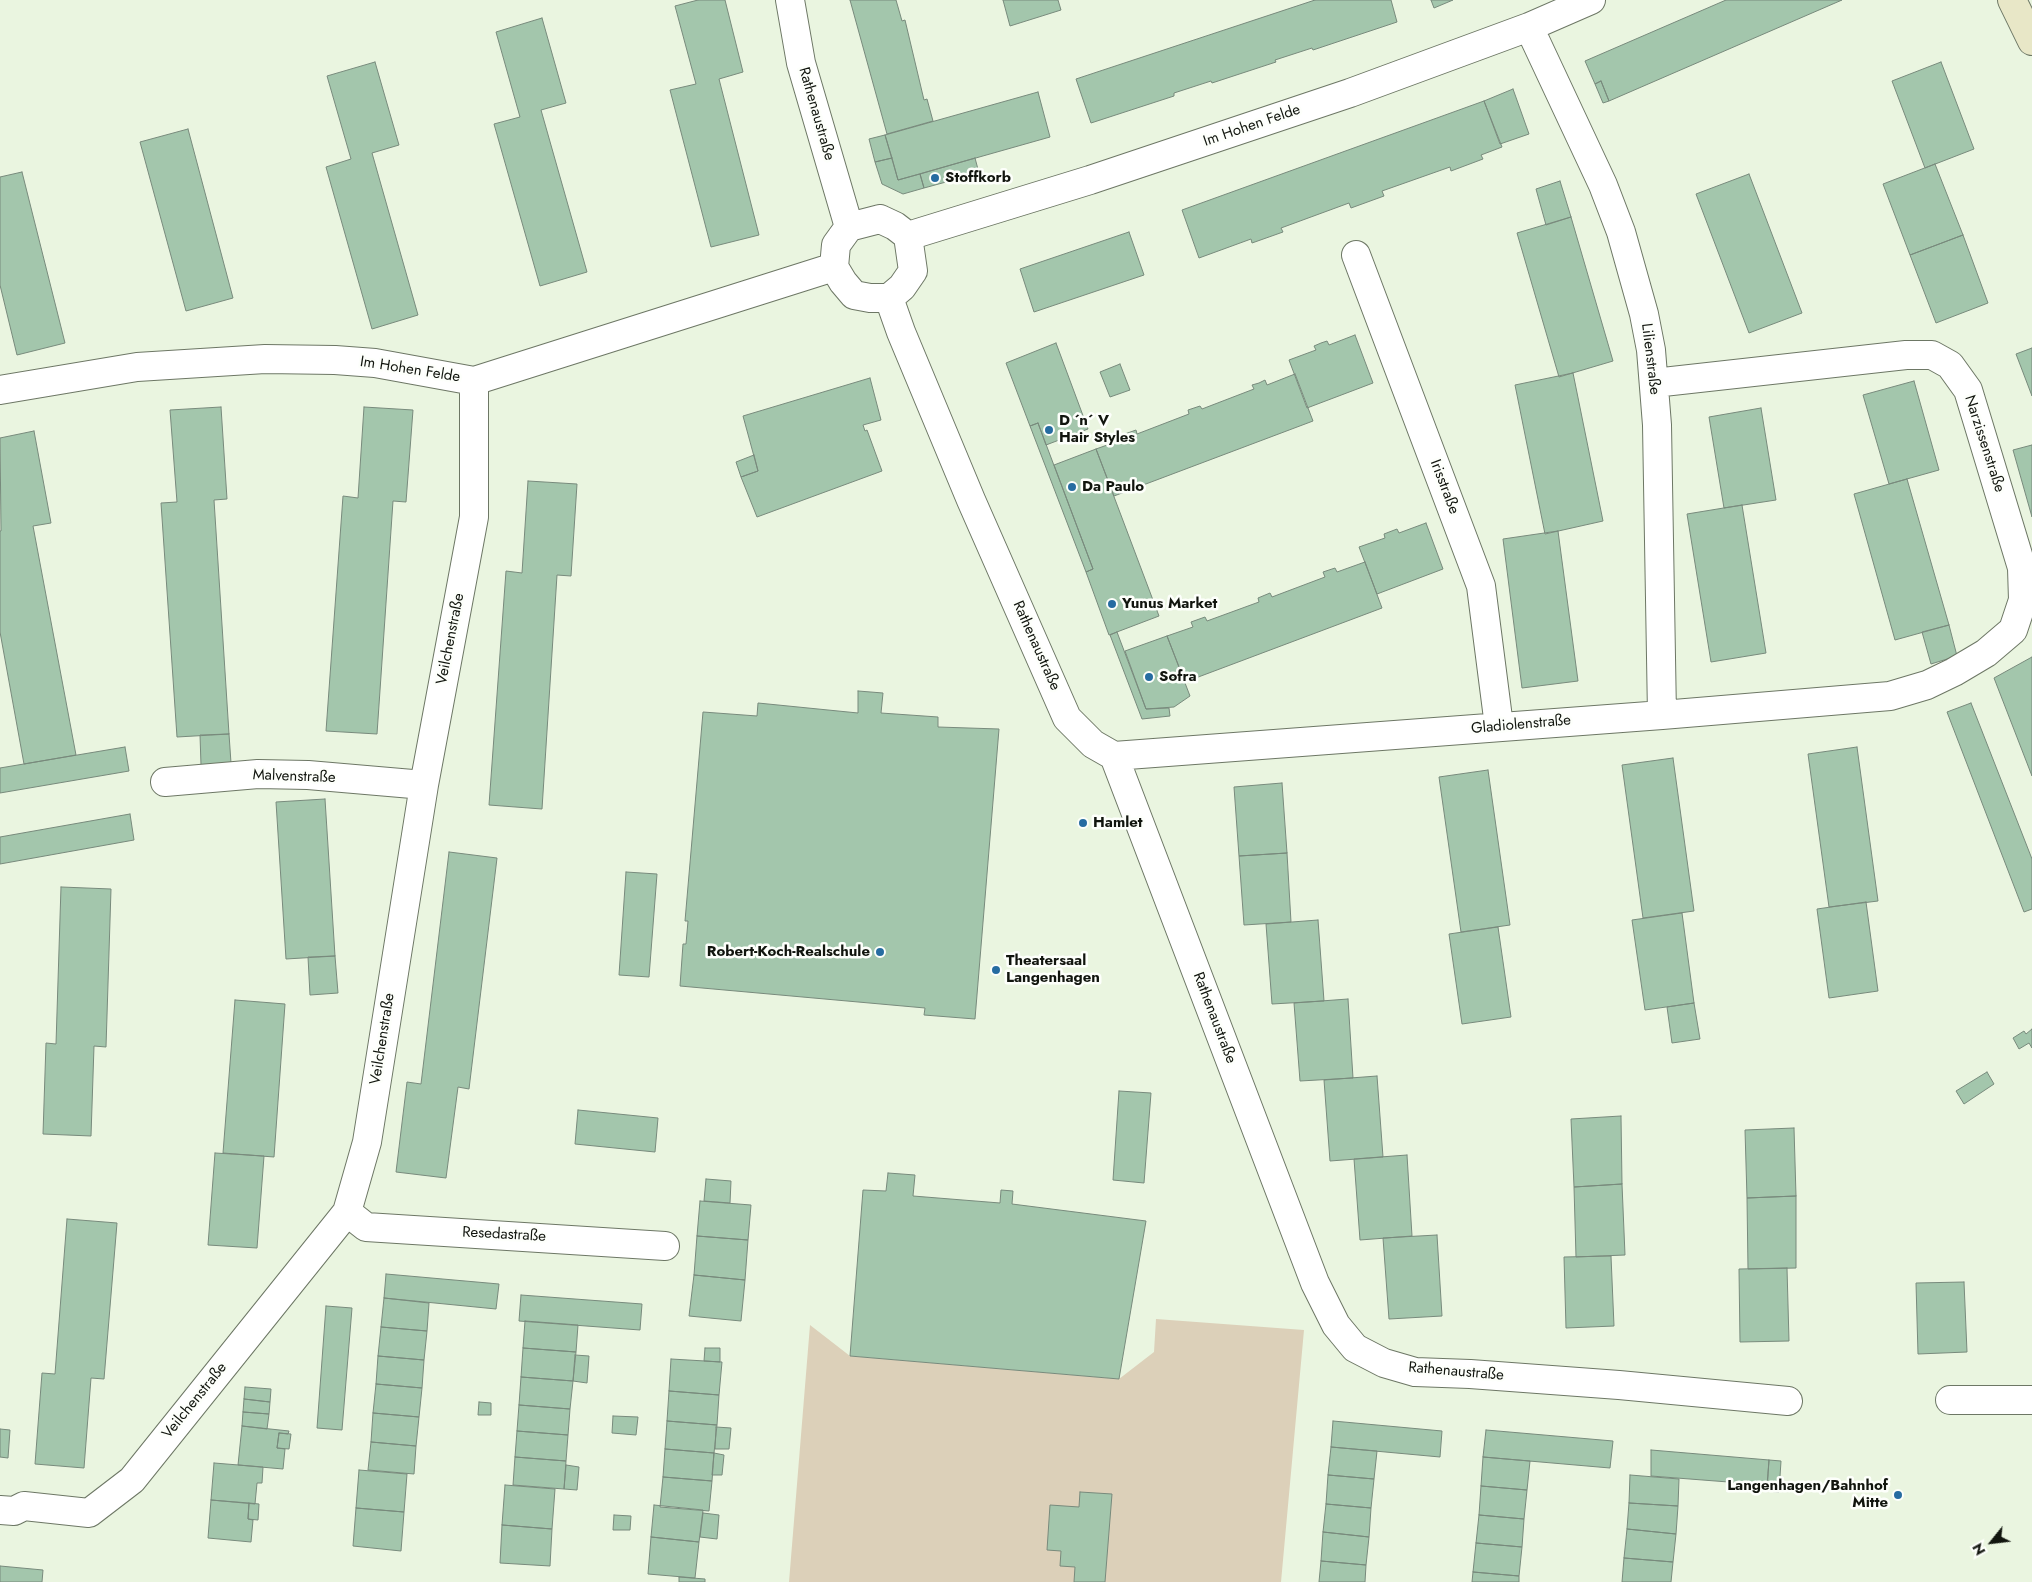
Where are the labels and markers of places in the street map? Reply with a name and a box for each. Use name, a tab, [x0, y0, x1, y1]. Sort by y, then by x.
place label: Stoffkorb	[945, 169, 1011, 187]
marker: Stoffkorb	[929, 172, 941, 184]
place label: D ´n´ V Hair Styles	[1059, 412, 1135, 447]
marker: D ´n´ V Hair Styles	[1043, 424, 1055, 436]
place label: Da Paulo	[1082, 478, 1144, 496]
marker: Da Paulo	[1066, 481, 1078, 493]
place label: Yunus Market	[1122, 595, 1217, 613]
marker: Yunus Market	[1106, 598, 1118, 610]
place label: Sofra	[1159, 668, 1197, 686]
marker: Sofra	[1143, 671, 1155, 683]
place label: Hamlet	[1093, 814, 1143, 832]
marker: Hamlet	[1077, 817, 1089, 829]
place label: Robert-Koch-Realschule	[707, 943, 870, 961]
marker: Robert-Koch-Realschule	[874, 946, 886, 958]
place label: Theatersaal Langenhagen	[1006, 952, 1100, 987]
marker: Theatersaal Langenhagen	[990, 964, 1002, 976]
place label: Langenhagen/Bahnhof Mitte	[1727, 1477, 1888, 1512]
marker: Langenhagen/Bahnhof Mitte	[1892, 1489, 1904, 1501]

